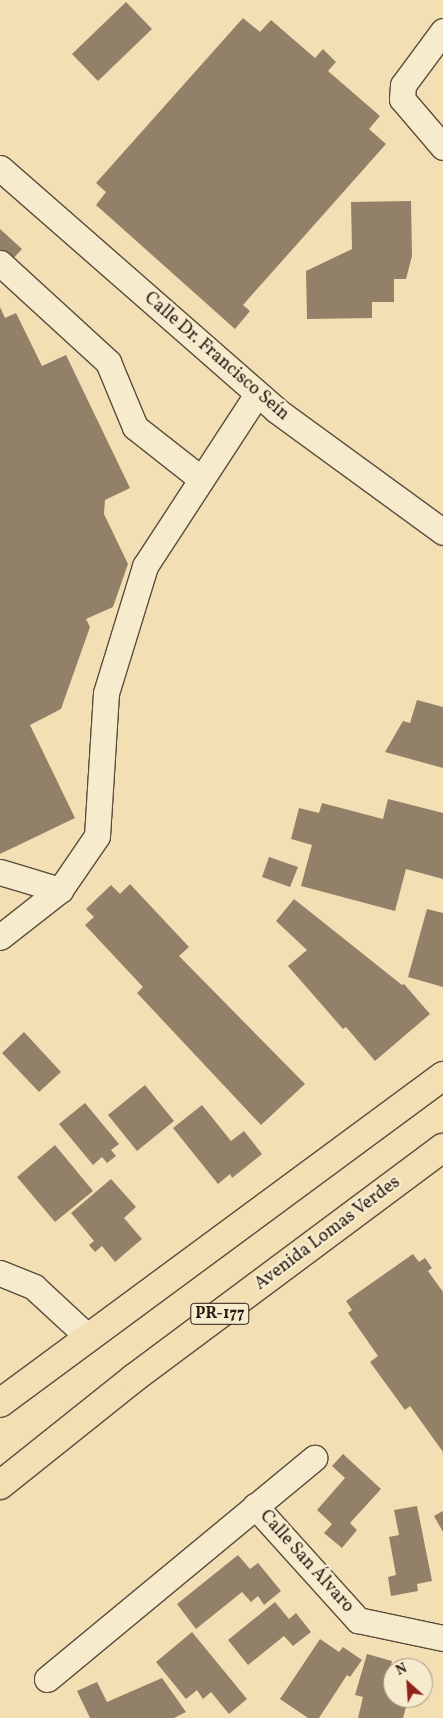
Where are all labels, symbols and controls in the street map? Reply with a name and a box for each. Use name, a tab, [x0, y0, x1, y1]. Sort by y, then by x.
street label: Calle Dr. Francisco Seín	[139, 288, 293, 426]
street label: Avenida Lomas Verdes	[251, 1172, 405, 1296]
road number: PR-177	[190, 1300, 250, 1328]
street label: Calle San Álvaro	[254, 1506, 358, 1618]
north arrow	[383, 1658, 433, 1708]
text: N	[393, 1659, 410, 1681]

